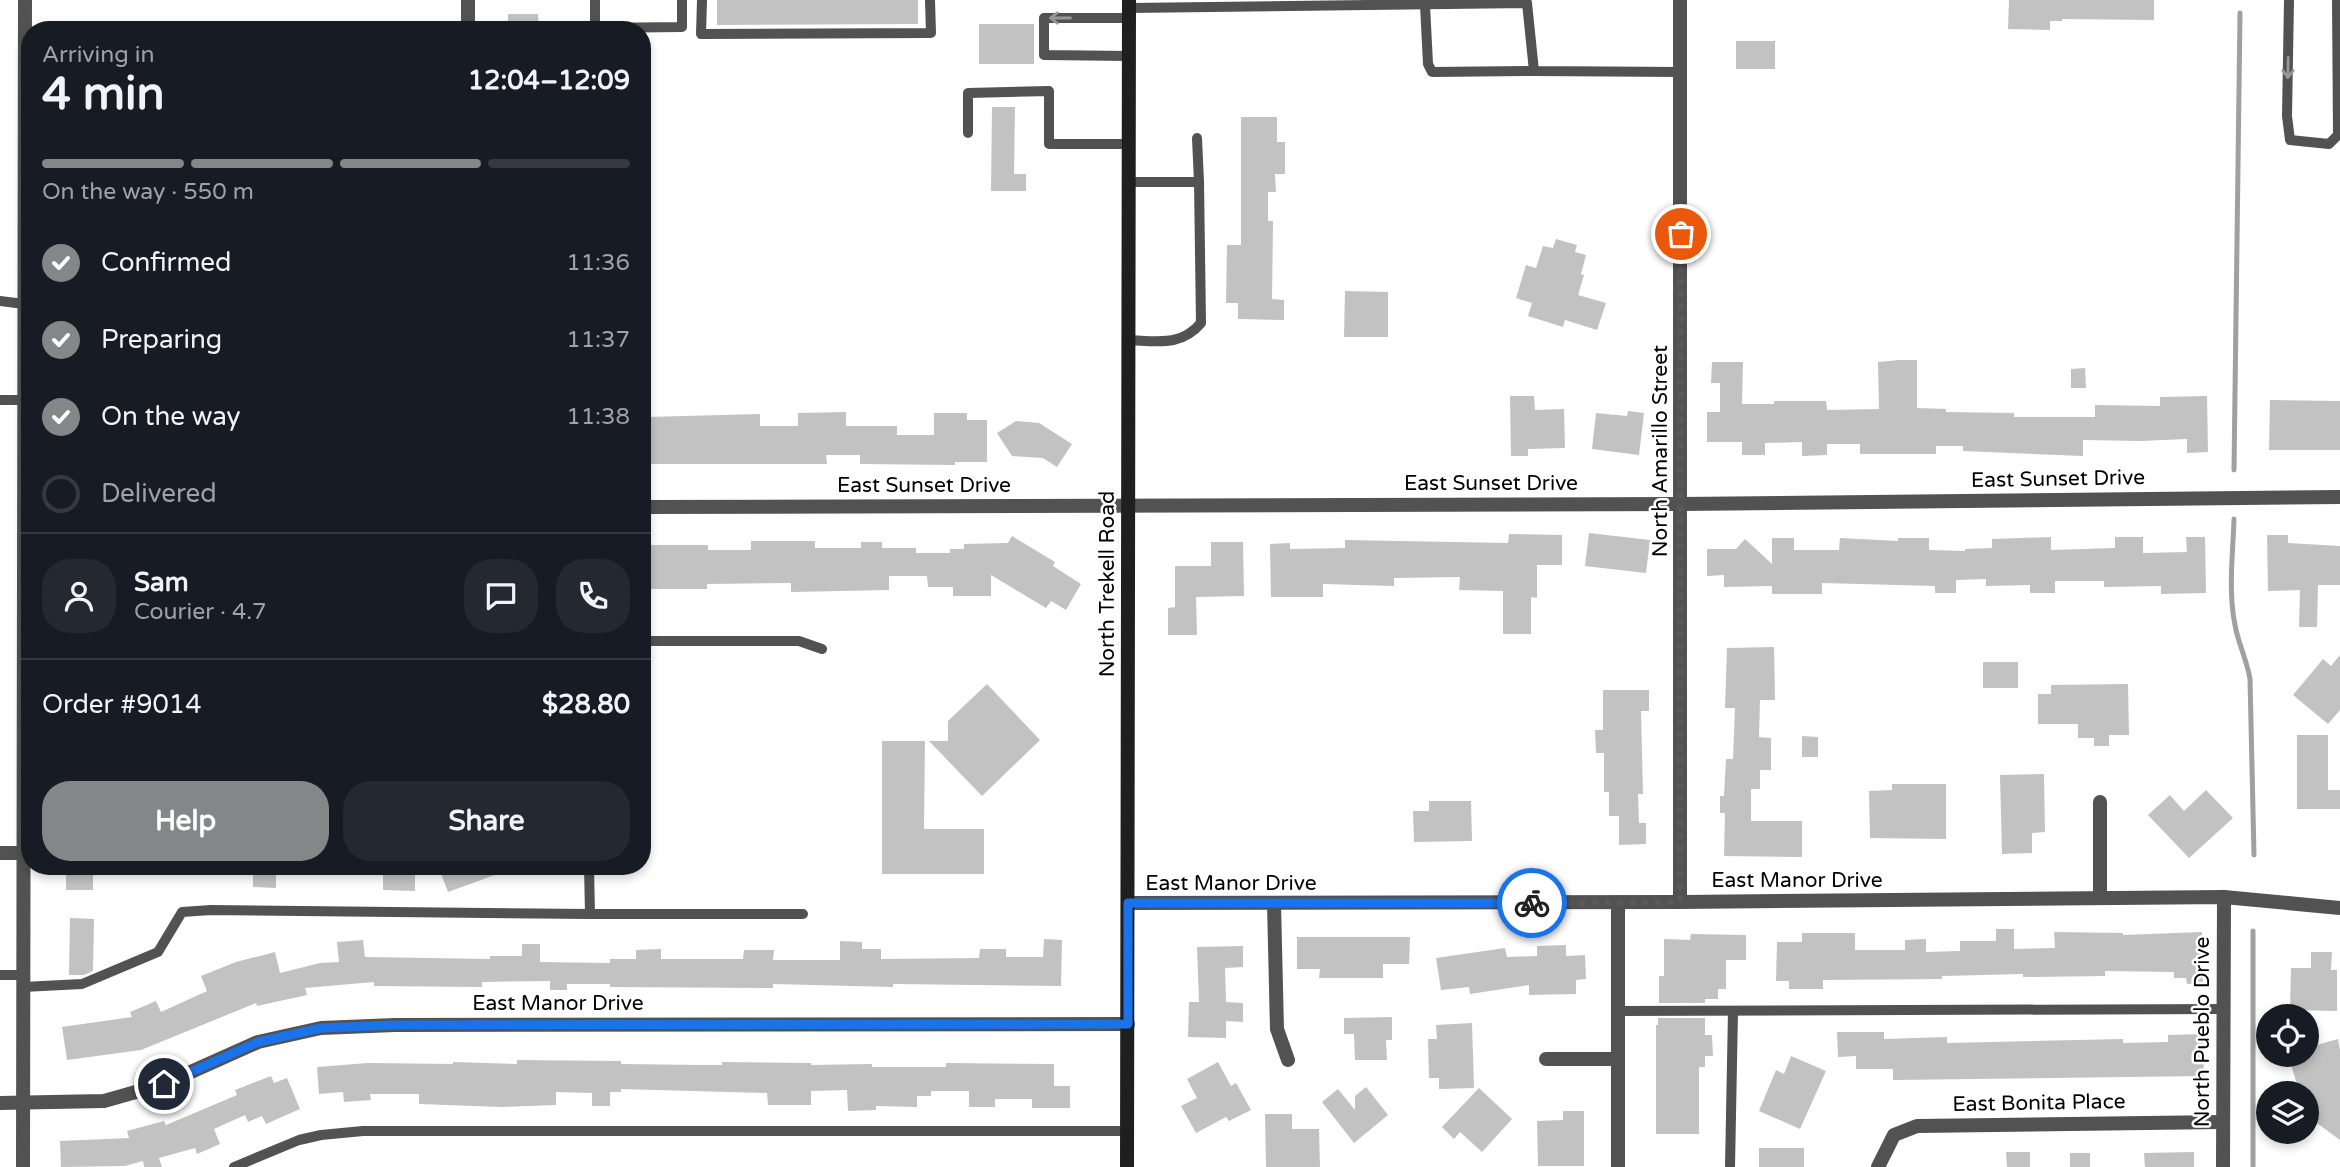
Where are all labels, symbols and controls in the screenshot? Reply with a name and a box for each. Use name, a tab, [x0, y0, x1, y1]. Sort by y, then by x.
one-way arrow	[1049, 11, 1072, 25]
text: Arriving in	[42, 41, 155, 69]
one-way arrow	[2281, 56, 2295, 79]
text: 12:04–12:09	[468, 65, 630, 96]
text: 4 min	[42, 67, 165, 122]
text: On the way · 550 m	[42, 178, 254, 206]
pin	[1651, 204, 1711, 264]
icon: bag	[1662, 215, 1700, 253]
icon: check	[42, 244, 80, 282]
text: Confirmed	[101, 247, 231, 278]
text: 11:36	[566, 249, 630, 277]
icon: check	[42, 321, 80, 359]
text: Preparing	[101, 324, 222, 355]
text: 11:37	[566, 326, 630, 354]
street label: North Amarillo Street	[1648, 345, 1673, 557]
icon: check	[42, 398, 80, 436]
text: On the way	[101, 401, 241, 432]
text: 11:38	[566, 403, 630, 431]
street label: East Sunset Drive	[1971, 465, 2145, 493]
street label: East Sunset Drive	[1404, 471, 1578, 496]
street label: East Sunset Drive	[837, 473, 1011, 498]
text: Delivered	[101, 478, 217, 509]
street label: North Trekell Road	[1095, 491, 1120, 677]
button: person	[42, 559, 116, 633]
button: chat	[464, 559, 538, 633]
button: phone	[556, 559, 630, 633]
text: Sam	[134, 567, 189, 598]
text: Courier · 4.7	[134, 598, 267, 626]
text: Order #9014	[42, 689, 202, 720]
text: $28.80	[542, 689, 630, 720]
button: Help	[42, 781, 329, 861]
button: Share	[343, 781, 630, 861]
courier	[1497, 868, 1567, 938]
street label: East Manor Drive	[1711, 868, 1883, 893]
street label: East Manor Drive	[1145, 871, 1317, 896]
icon: bike	[1513, 884, 1551, 922]
street label: North Pueblo Drive	[2190, 937, 2215, 1127]
street label: East Manor Drive	[472, 991, 644, 1016]
map controls	[2256, 1004, 2319, 1144]
button: locate	[2256, 1004, 2319, 1067]
pin	[134, 1054, 194, 1114]
icon: home	[145, 1065, 183, 1103]
button: layers	[2256, 1081, 2319, 1144]
street label: East Bonita Place	[1952, 1089, 2126, 1117]

